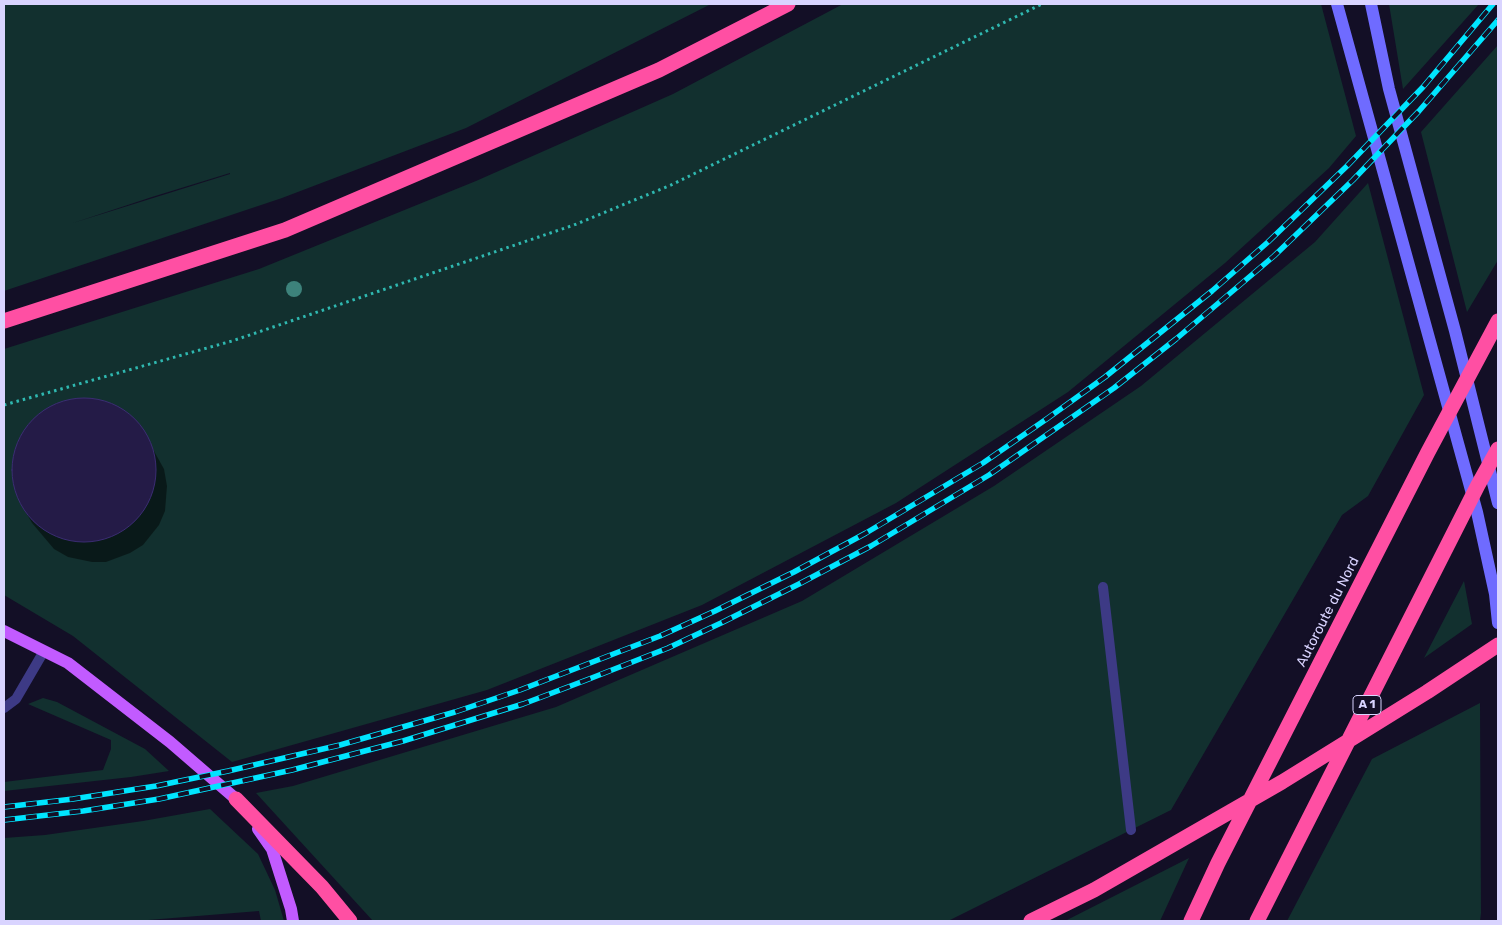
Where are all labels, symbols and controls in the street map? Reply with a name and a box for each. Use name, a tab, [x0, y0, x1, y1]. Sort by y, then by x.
street label: Autoroute du Nord	[1293, 554, 1363, 670]
road number: A 1	[1353, 696, 1381, 714]

